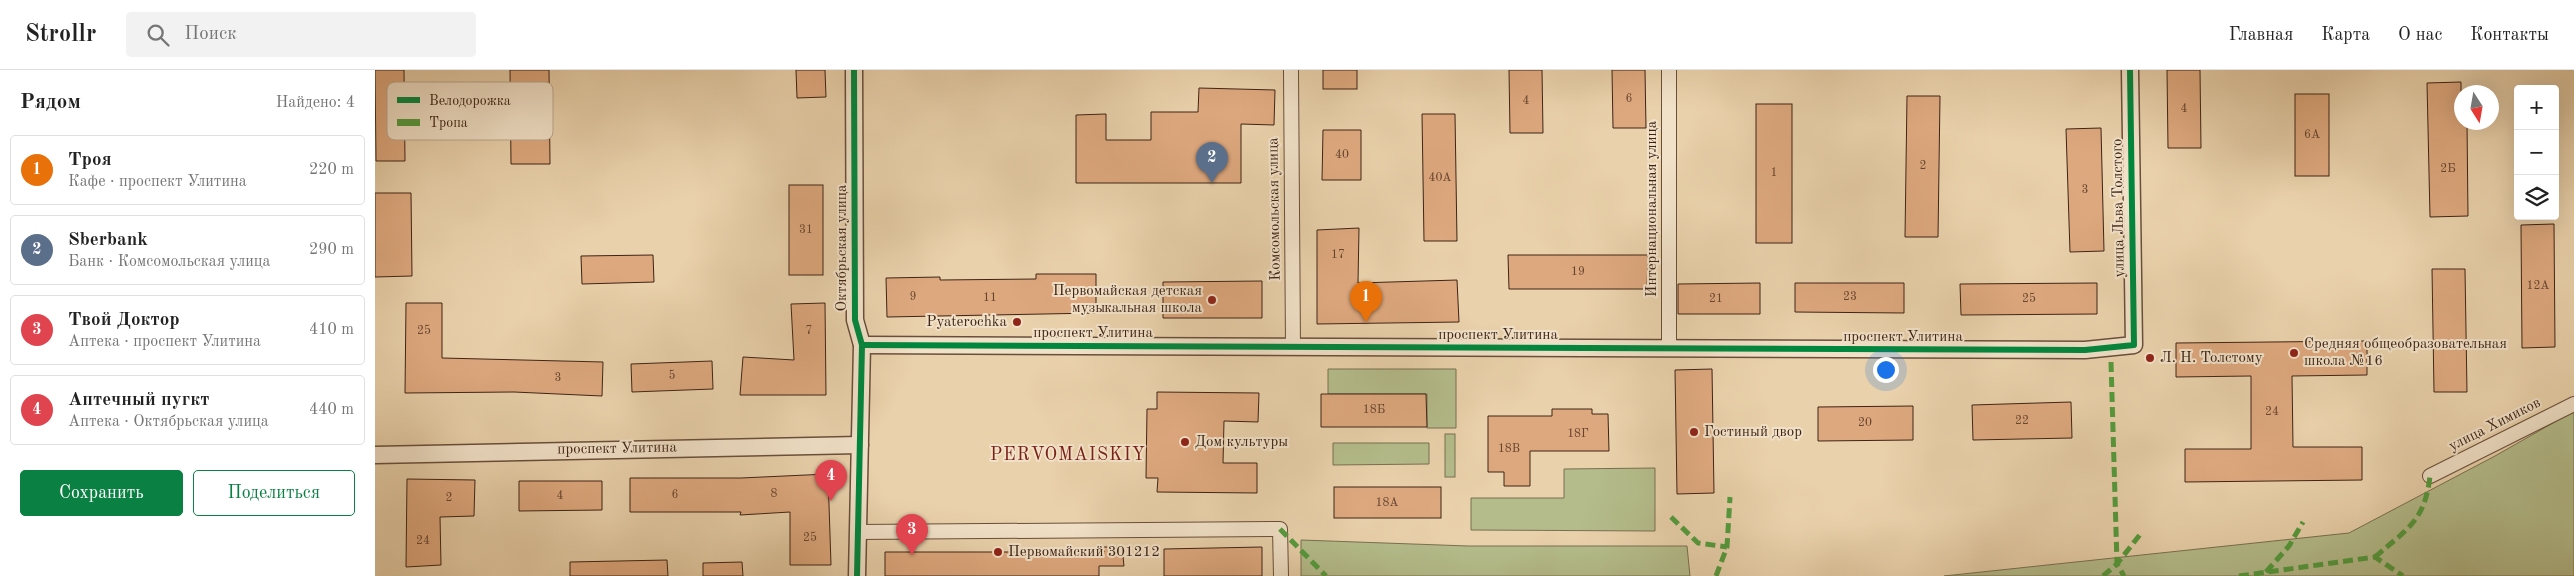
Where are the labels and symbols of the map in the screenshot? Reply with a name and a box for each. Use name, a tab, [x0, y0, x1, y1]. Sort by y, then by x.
legend	[387, 82, 553, 140]
north arrow	[2454, 85, 2499, 130]
house number: 6	[1626, 93, 1633, 105]
text: Велодорожка	[429, 94, 511, 108]
house number: 4	[1523, 95, 1530, 107]
house number: 4	[2181, 103, 2188, 115]
text: Тропа	[429, 116, 468, 130]
street label: Интернациональная улица	[1645, 120, 1660, 297]
house number: 6А	[2304, 129, 2320, 141]
street label: Комсомольская улица	[1266, 137, 1284, 281]
street label: улица Льва Толстого	[2110, 138, 2128, 278]
pin: 2	[1196, 142, 1228, 183]
house number: 40	[1335, 149, 1349, 161]
house number: 2	[1920, 160, 1926, 172]
house number: 2Б	[2440, 163, 2456, 175]
house number: 1	[1771, 167, 1777, 179]
house number: 40А	[1428, 172, 1452, 184]
street label: Октябрьская улица	[835, 184, 850, 311]
house number: 3	[2082, 184, 2088, 196]
house number: 31	[799, 224, 813, 236]
house number: 17	[1331, 249, 1345, 261]
house number: 19	[1571, 266, 1585, 278]
house number: 12А	[2526, 280, 2550, 292]
pin: 1	[1350, 281, 1382, 322]
place label: Первомайская детская музыкальная школа	[1053, 284, 1203, 316]
house number: 9	[910, 291, 916, 303]
house number: 23	[1843, 291, 1857, 303]
house number: 11	[983, 292, 997, 304]
house number: 25	[2022, 292, 2036, 305]
house number: 21	[1709, 293, 1723, 305]
marker: Первомайская детская музыкальная школа	[1206, 294, 1218, 306]
place label: Pyaterochka	[926, 315, 1008, 330]
marker: Pyaterochka	[1011, 316, 1023, 328]
house number: 25	[417, 324, 431, 337]
house number: 7	[806, 325, 812, 337]
street label: проспект Улитина	[1033, 326, 1153, 341]
street label: проспект Улитина	[1438, 328, 1558, 343]
street label: проспект Улитина	[1843, 330, 1963, 345]
place label: Средняя общеобразовательная школа №16	[2304, 337, 2507, 369]
marker: Средняя общеобразовательная школа №16	[2288, 347, 2300, 359]
place label: Л. Н. Толстому	[2160, 351, 2263, 366]
marker: Л. Н. Толстому	[2144, 352, 2156, 364]
your location	[1873, 357, 1899, 383]
house number: 5	[669, 369, 676, 382]
house number: 3	[555, 372, 561, 384]
street label: улица Химиков	[2447, 395, 2543, 455]
house number: 18Б	[1363, 404, 1385, 416]
house number: 24	[2265, 406, 2279, 418]
house number: 22	[2015, 415, 2029, 427]
house number: 20	[1858, 417, 1872, 429]
place label: Гостиный двор	[1704, 425, 1802, 440]
marker: Гостиный двор	[1688, 426, 1700, 438]
house number: 18Г	[1567, 428, 1589, 440]
place label: Дом культуры	[1195, 435, 1288, 450]
marker: Дом культуры	[1179, 436, 1191, 448]
street label: проспект Улитина	[557, 440, 678, 458]
house number: 18В	[1498, 443, 1520, 455]
district label: PERVOMAISKIY	[990, 446, 1146, 464]
pin: 4	[815, 460, 847, 501]
house number: 8	[771, 488, 778, 500]
house number: 6	[672, 489, 679, 501]
house number: 4	[557, 490, 564, 502]
house number: 2	[446, 492, 452, 504]
house number: 18А	[1375, 497, 1399, 509]
pin: 3	[896, 514, 928, 555]
house number: 25	[803, 531, 817, 544]
house number: 24	[416, 535, 430, 547]
place label: Первомайский 301212	[1008, 545, 1160, 560]
marker: Первомайский 301212	[992, 546, 1004, 558]

